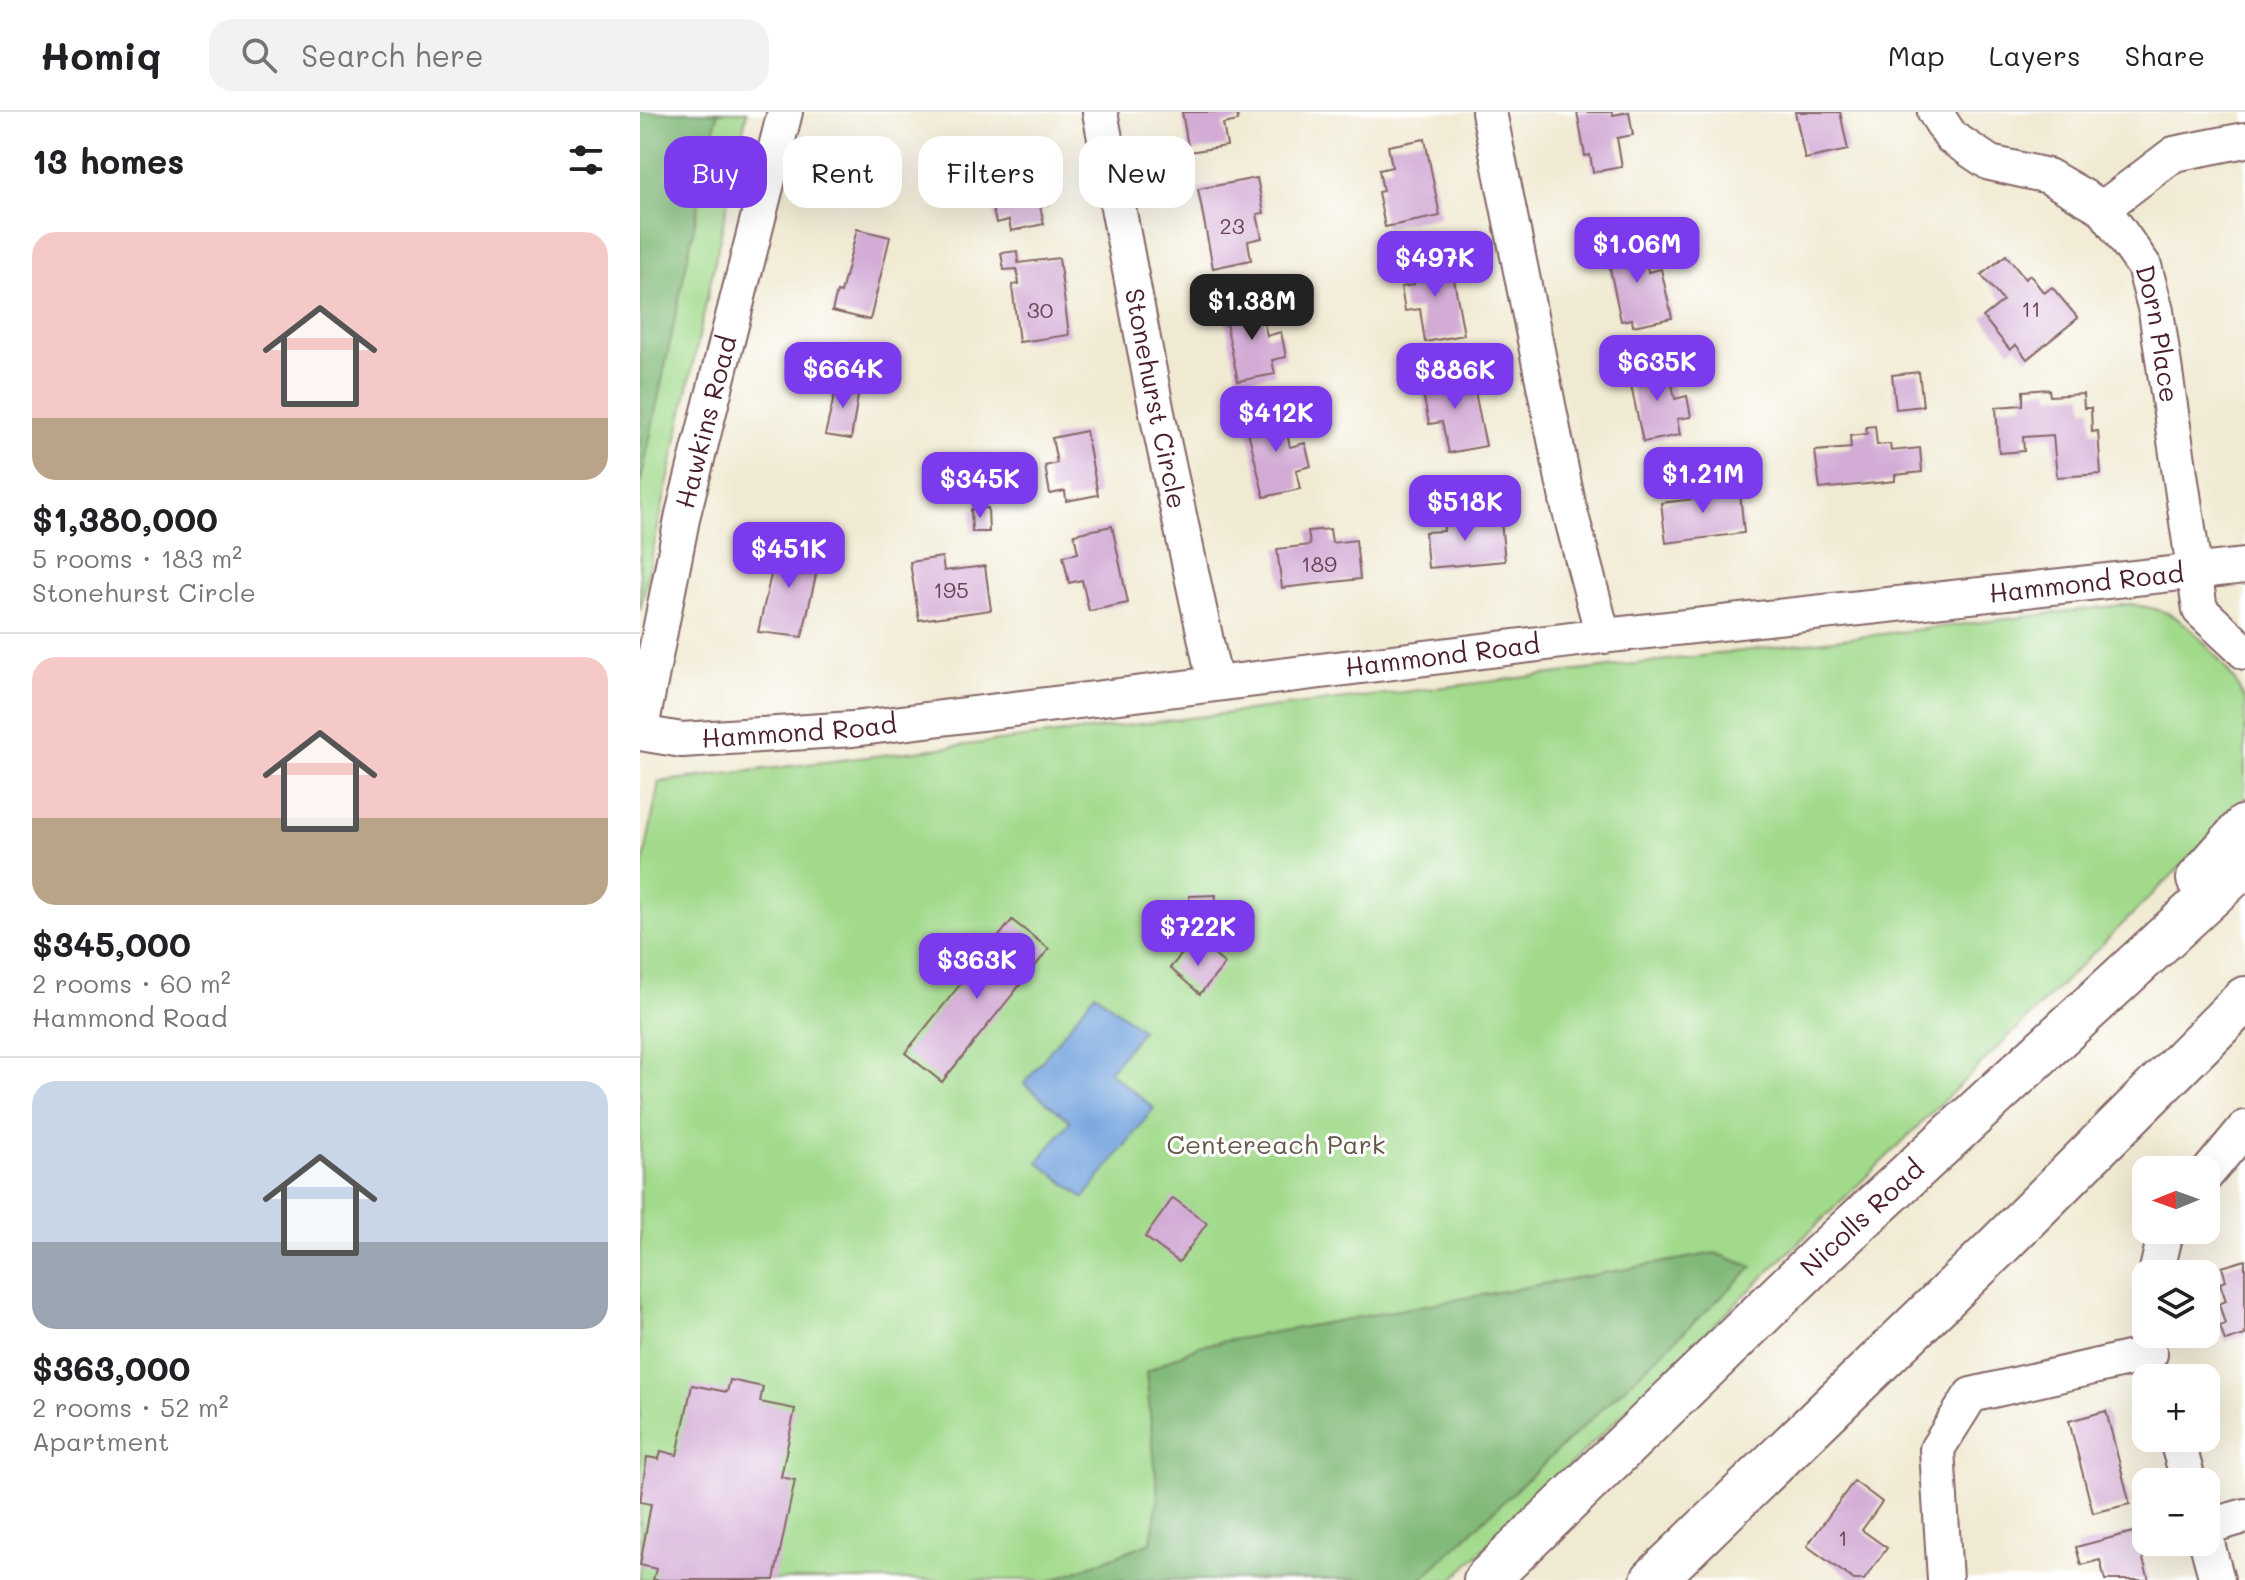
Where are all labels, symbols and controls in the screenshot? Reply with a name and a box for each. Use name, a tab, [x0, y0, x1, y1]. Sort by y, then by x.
search box	[209, 19, 769, 91]
text: Homiq	[40, 30, 161, 80]
icon: search	[237, 33, 281, 77]
text: Search here	[301, 35, 484, 75]
text: Map	[1888, 37, 1945, 73]
text: Layers	[1989, 37, 2081, 73]
text: Share	[2125, 37, 2205, 73]
chip: Buy	[664, 136, 767, 208]
chip: Rent	[783, 136, 902, 208]
chip: Filters	[918, 136, 1063, 208]
chip: New	[1079, 136, 1195, 208]
text: 13 homes	[32, 138, 185, 183]
icon: filters	[564, 138, 608, 182]
house number: 23	[1219, 211, 1245, 240]
pin: $1.06M	[1572, 217, 1702, 285]
text: $1.06M	[1592, 226, 1682, 260]
pin: $497K	[1379, 231, 1491, 299]
text: $497K	[1395, 240, 1475, 274]
street label: Dorn Place	[2128, 261, 2187, 405]
pin: $1.38M	[1187, 274, 1317, 342]
text: $1.38M	[1208, 283, 1296, 317]
icon: home	[248, 284, 392, 428]
street label: Stonehurst Circle	[1118, 286, 1195, 512]
house number: 11	[2021, 294, 2041, 323]
house number: 30	[1027, 295, 1053, 324]
street label: Hawkins Road	[667, 332, 744, 512]
pin: $635K	[1601, 335, 1713, 403]
pin: $664K	[787, 342, 899, 410]
pin: $886K	[1399, 343, 1511, 411]
text: $635K	[1617, 344, 1697, 378]
text: $664K	[802, 351, 884, 385]
text: $886K	[1414, 352, 1496, 386]
pin: $412K	[1220, 386, 1332, 454]
text: $412K	[1238, 395, 1314, 429]
pin: $1.21M	[1638, 447, 1768, 515]
pin: $345K	[924, 452, 1036, 520]
text: $1.21M	[1662, 456, 1744, 490]
text: $345K	[940, 461, 1020, 495]
pin: $518K	[1409, 475, 1521, 543]
text: $518K	[1427, 484, 1503, 518]
text: $1,380,000	[32, 496, 218, 541]
pin: $451K	[733, 522, 845, 590]
text: $451K	[751, 531, 827, 565]
text: 5 rooms · 183 m²	[32, 541, 242, 575]
house number: 189	[1301, 549, 1337, 578]
street label: Hammond Road	[1987, 555, 2185, 610]
text: Stonehurst Circle	[32, 575, 256, 609]
house number: 195	[933, 575, 969, 604]
street label: Hammond Road	[1343, 626, 1542, 684]
street label: Hammond Road	[700, 706, 899, 755]
icon: home	[248, 709, 392, 853]
pin: $722K	[1142, 900, 1254, 968]
text: $722K	[1160, 909, 1236, 943]
text: $345,000	[32, 921, 191, 966]
pin: $363K	[921, 933, 1033, 1001]
text: $363K	[937, 942, 1017, 976]
text: 2 rooms · 60 m²	[32, 966, 231, 1000]
text: Hammond Road	[32, 1000, 228, 1034]
park label: Centereach Park	[1166, 1127, 1386, 1161]
icon: home	[248, 1133, 392, 1277]
street label: Nicolls Road	[1792, 1151, 1930, 1283]
north arrow	[2132, 1156, 2220, 1244]
map controls	[2132, 1156, 2220, 1556]
button: layers	[2132, 1260, 2220, 1348]
text: $363,000	[32, 1345, 190, 1390]
button: +	[2132, 1364, 2220, 1452]
text: 2 rooms · 52 m²	[32, 1390, 229, 1424]
text: Apartment	[32, 1424, 169, 1458]
button: −	[2132, 1468, 2220, 1556]
house number: 1	[1838, 1523, 1848, 1552]

